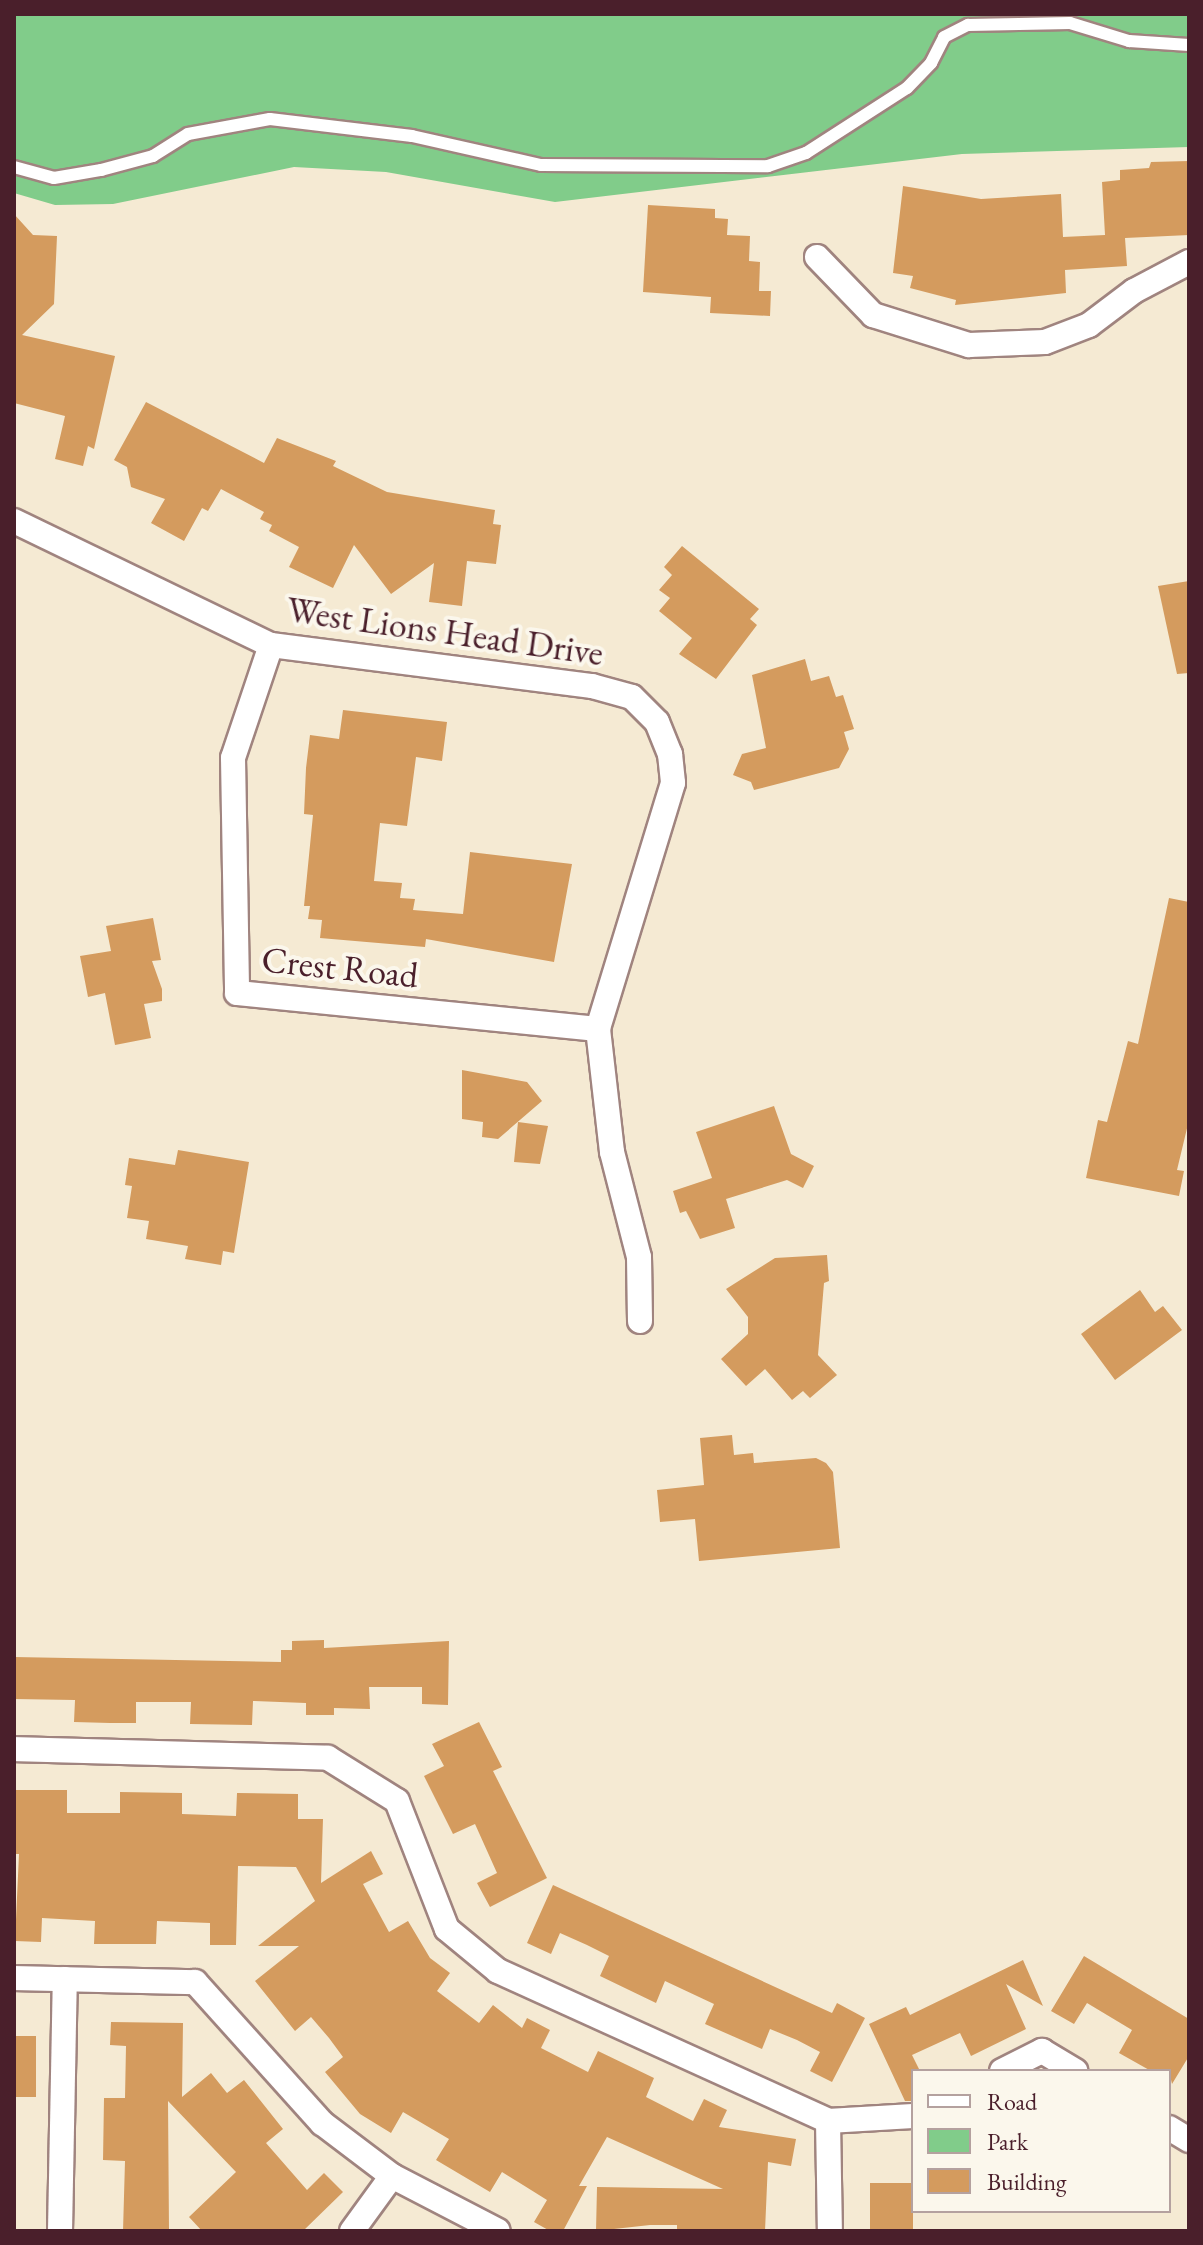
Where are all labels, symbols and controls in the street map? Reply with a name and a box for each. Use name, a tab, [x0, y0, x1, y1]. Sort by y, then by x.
street label: West Lions Head Drive	[284, 587, 606, 675]
street label: Crest Road	[260, 937, 420, 997]
legend	[911, 2069, 1171, 2213]
text: Road	[987, 2086, 1037, 2117]
text: Park	[987, 2126, 1028, 2157]
text: Building	[987, 2166, 1067, 2197]

